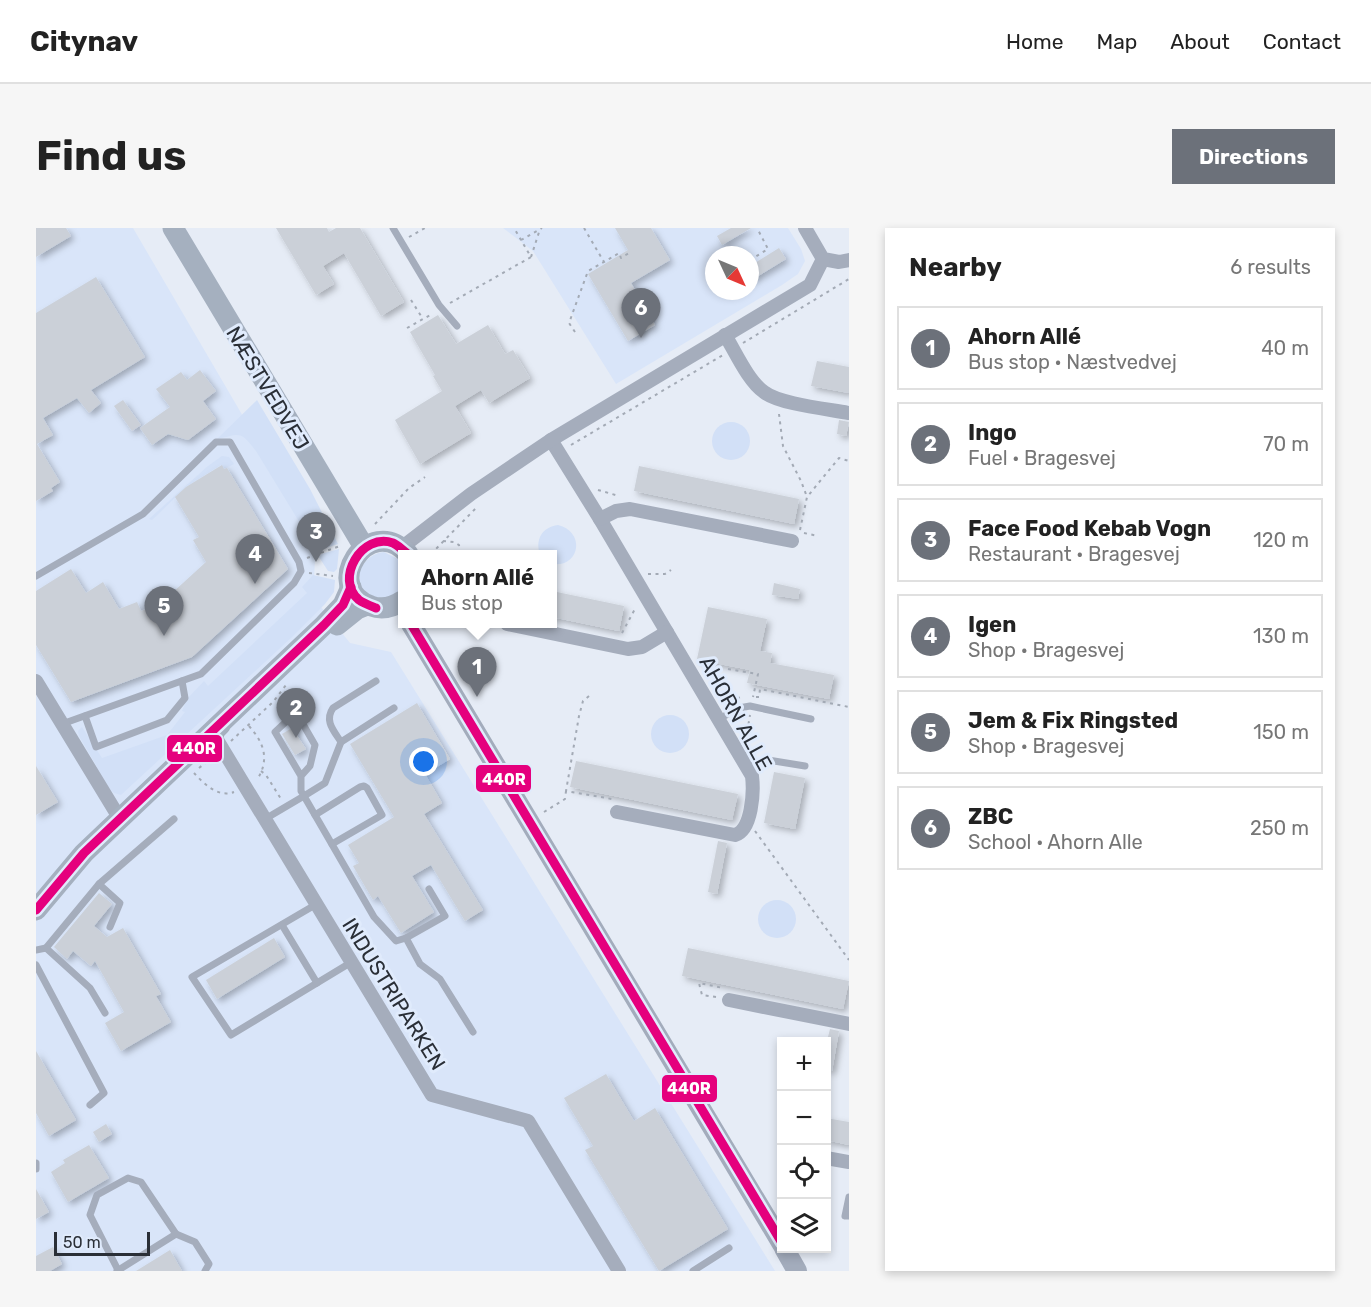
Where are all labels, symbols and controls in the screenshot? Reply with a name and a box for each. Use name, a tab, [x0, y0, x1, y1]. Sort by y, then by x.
text: Citynav	[30, 25, 138, 58]
text: Home	[1006, 29, 1063, 54]
text: Map	[1096, 29, 1137, 54]
text: About	[1170, 29, 1230, 54]
text: Contact	[1263, 29, 1341, 54]
button: Directions	[1172, 129, 1335, 184]
text: Find us	[36, 131, 187, 181]
north arrow	[705, 246, 759, 300]
text: Nearby	[909, 252, 1002, 283]
text: 6 results	[1230, 255, 1311, 279]
pin: 6	[622, 288, 660, 338]
street label: NÆSTVEDVEJ	[221, 322, 315, 454]
text: Ahorn Allé	[968, 323, 1081, 350]
text: 1	[926, 336, 935, 360]
text: 40 m	[1261, 336, 1309, 360]
text: Bus stop · Næstvedvej	[968, 350, 1177, 374]
text: Ingo	[968, 419, 1017, 446]
text: 2	[924, 432, 937, 456]
text: 70 m	[1263, 432, 1309, 456]
text: Fuel · Bragesvej	[968, 446, 1116, 470]
pin: 3	[296, 512, 336, 562]
text: Face Food Kebab Vogn	[968, 515, 1211, 542]
text: 3	[924, 528, 937, 552]
text: 120 m	[1253, 528, 1309, 552]
pin: 4	[236, 534, 274, 584]
text: Restaurant · Bragesvej	[968, 542, 1180, 566]
popup	[398, 550, 557, 628]
text: Ahorn Allé	[421, 564, 534, 591]
pin: 5	[144, 586, 184, 636]
text: Bus stop	[421, 591, 503, 615]
text: Igen	[968, 611, 1016, 638]
text: 4	[924, 624, 937, 648]
text: 130 m	[1253, 624, 1309, 648]
text: Shop · Bragesvej	[968, 638, 1124, 662]
pin: 1	[458, 648, 496, 697]
street label: AHORN ALLE	[694, 652, 778, 774]
pin: 2	[276, 688, 316, 738]
text: Jem & Fix Ringsted	[968, 707, 1178, 734]
text: 5	[924, 720, 937, 744]
text: 150 m	[1253, 720, 1309, 744]
line badge: 440R	[166, 734, 223, 763]
text: Shop · Bragesvej	[968, 734, 1124, 758]
text: 440R	[172, 739, 216, 758]
your location	[409, 747, 438, 776]
line badge: 440R	[475, 764, 532, 793]
text: 440R	[482, 770, 526, 789]
text: ZBC	[968, 803, 1013, 830]
text: 6	[924, 816, 937, 840]
text: 250 m	[1250, 816, 1309, 840]
text: School · Ahorn Alle	[968, 830, 1143, 854]
street label: INDUSTRIPARKEN	[337, 913, 451, 1075]
map controls	[777, 1037, 831, 1253]
button: +	[777, 1037, 831, 1091]
line badge: 440R	[661, 1074, 718, 1103]
text: 440R	[667, 1079, 711, 1098]
button: −	[777, 1091, 831, 1145]
button: locate	[777, 1145, 831, 1199]
button: layers	[777, 1199, 831, 1253]
scale bar	[54, 1229, 150, 1256]
text: 50 m	[63, 1233, 101, 1252]

